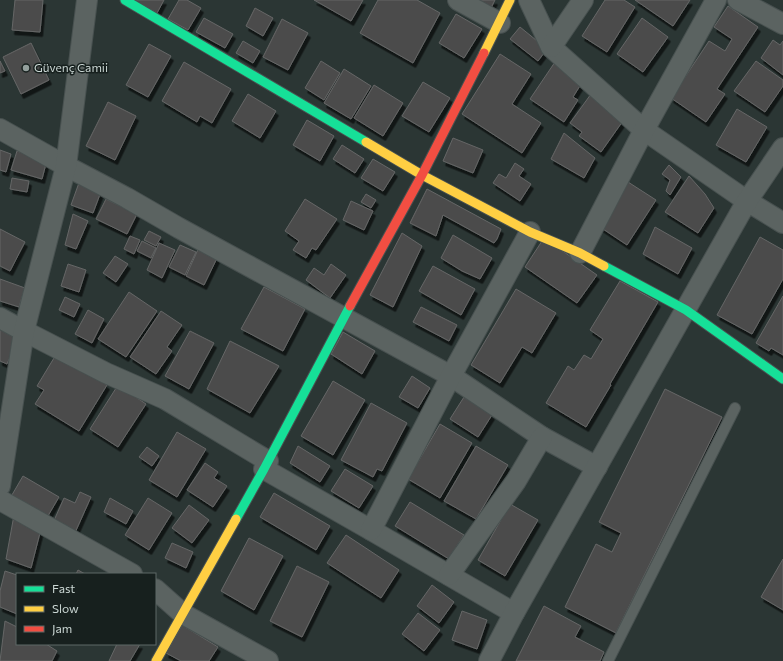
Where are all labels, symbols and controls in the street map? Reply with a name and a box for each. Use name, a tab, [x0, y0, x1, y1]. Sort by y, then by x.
place label: Güvenç Camii	[34, 60, 108, 74]
marker: Güvenç Camii	[21, 63, 31, 73]
legend	[16, 573, 156, 645]
text: Fast	[52, 581, 75, 595]
text: Slow	[52, 601, 79, 615]
text: Jam	[52, 621, 72, 636]

